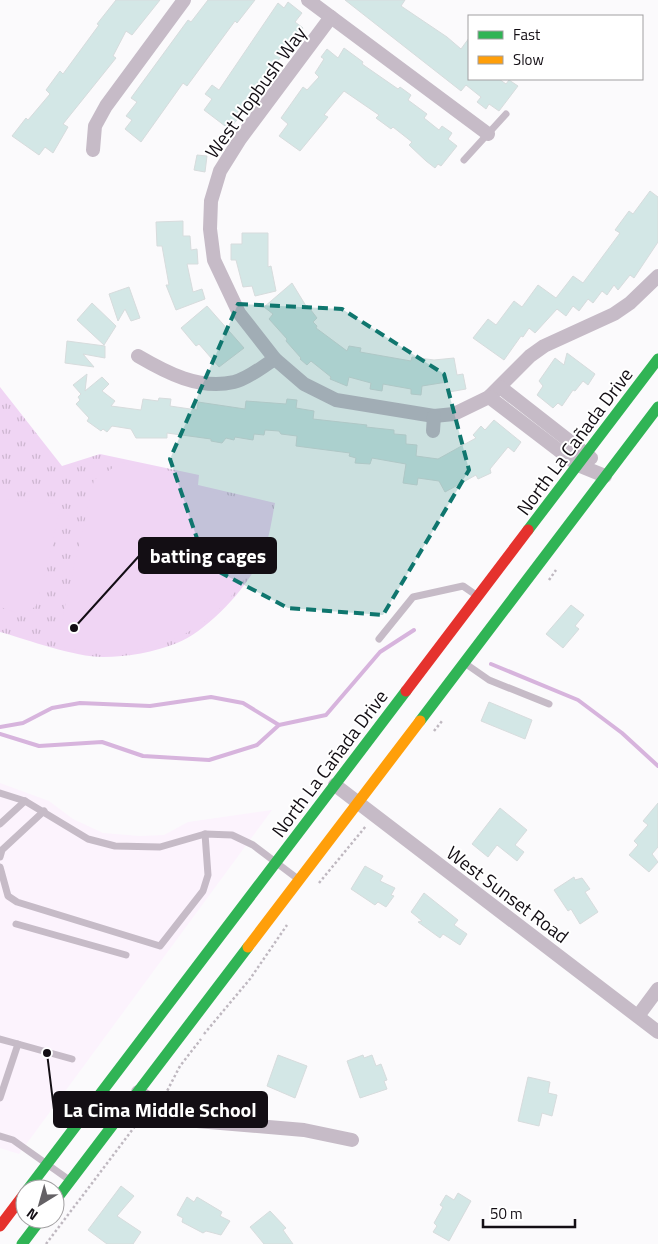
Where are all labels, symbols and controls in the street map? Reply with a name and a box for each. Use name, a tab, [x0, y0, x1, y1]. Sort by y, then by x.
legend	[468, 15, 643, 80]
street label: West Hopbush Way	[197, 20, 313, 164]
text: Fast	[513, 23, 541, 46]
text: Slow	[513, 48, 544, 71]
street label: North La Cañada Drive	[509, 361, 639, 521]
callout: batting cages	[139, 538, 276, 573]
text: batting cages	[150, 540, 266, 571]
street label: North La Cañada Drive	[264, 683, 394, 843]
street label: West Sunset Road	[441, 838, 575, 950]
callout: La Cima Middle School	[54, 1092, 267, 1127]
text: La Cima Middle School	[63, 1094, 257, 1125]
north arrow	[15, 1179, 65, 1229]
scale bar	[483, 1196, 576, 1228]
text: 50 m	[490, 1202, 523, 1225]
text: N	[22, 1203, 42, 1226]

